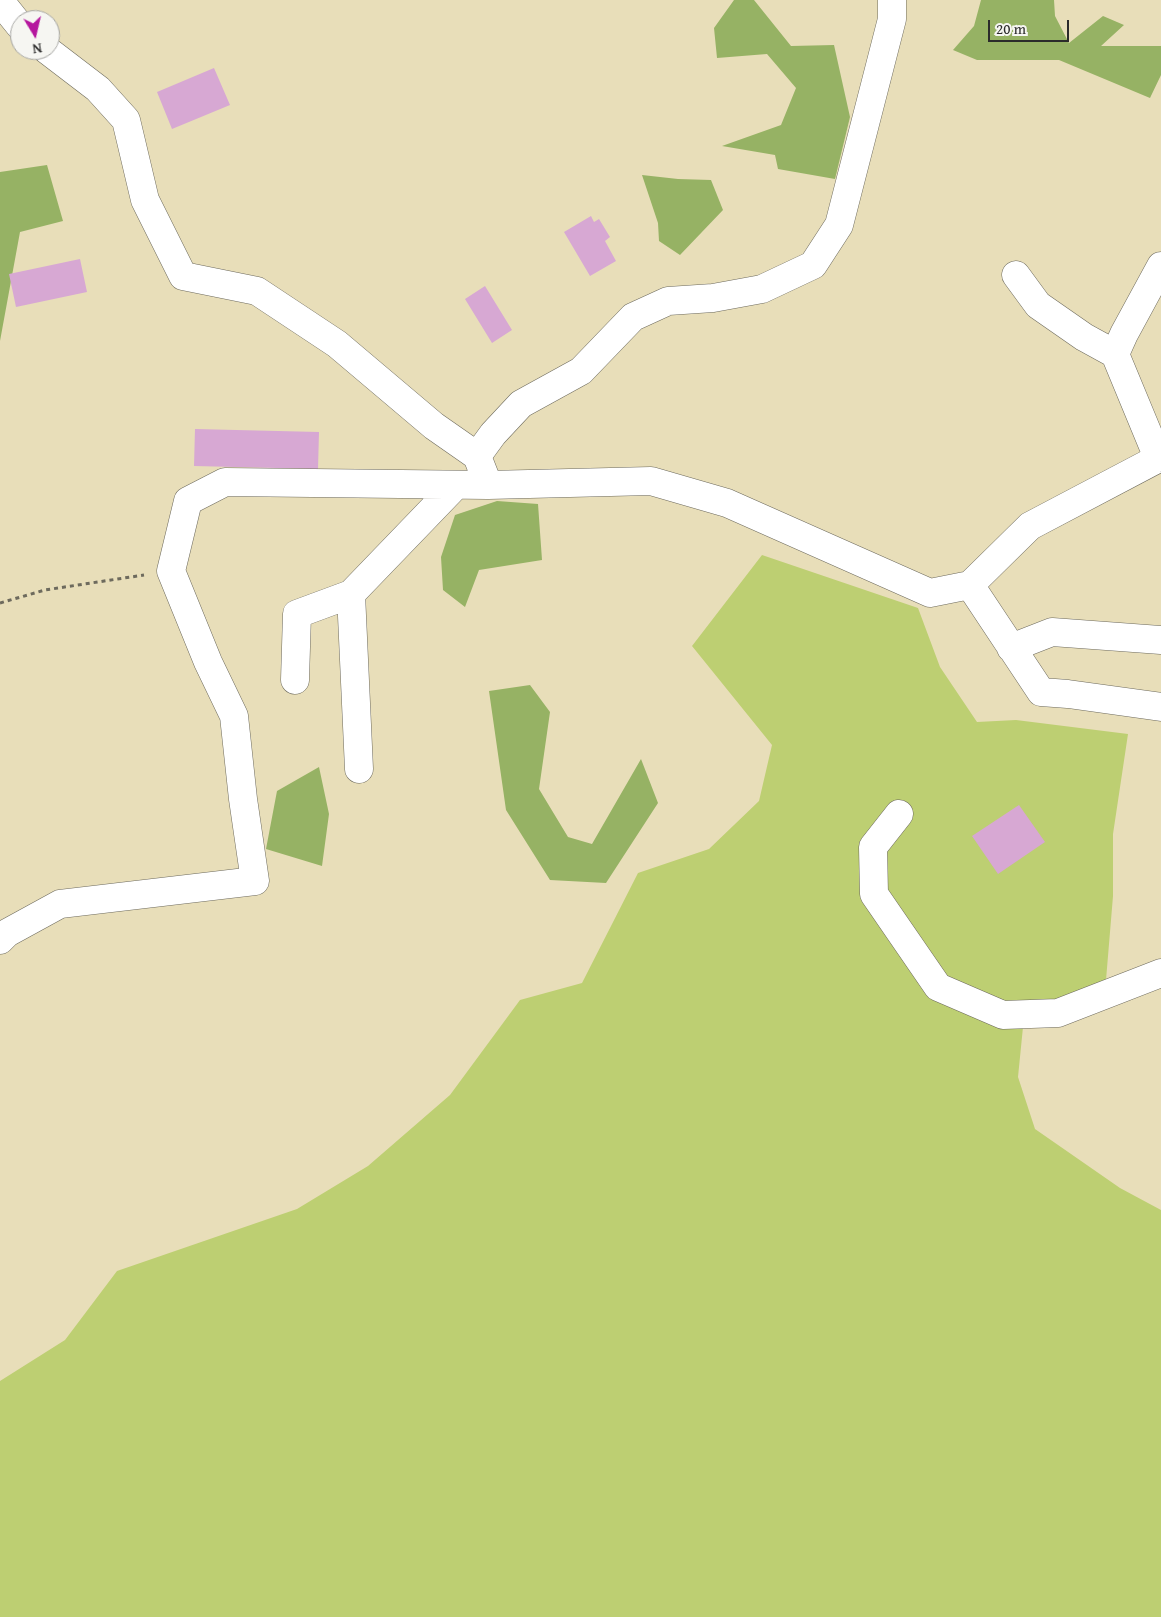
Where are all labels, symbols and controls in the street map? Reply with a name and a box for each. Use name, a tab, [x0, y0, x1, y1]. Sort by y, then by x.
north arrow	[10, 10, 60, 60]
scale bar	[991, 10, 1072, 42]
text: 20 m	[996, 18, 1026, 39]
text: N	[31, 38, 43, 59]

